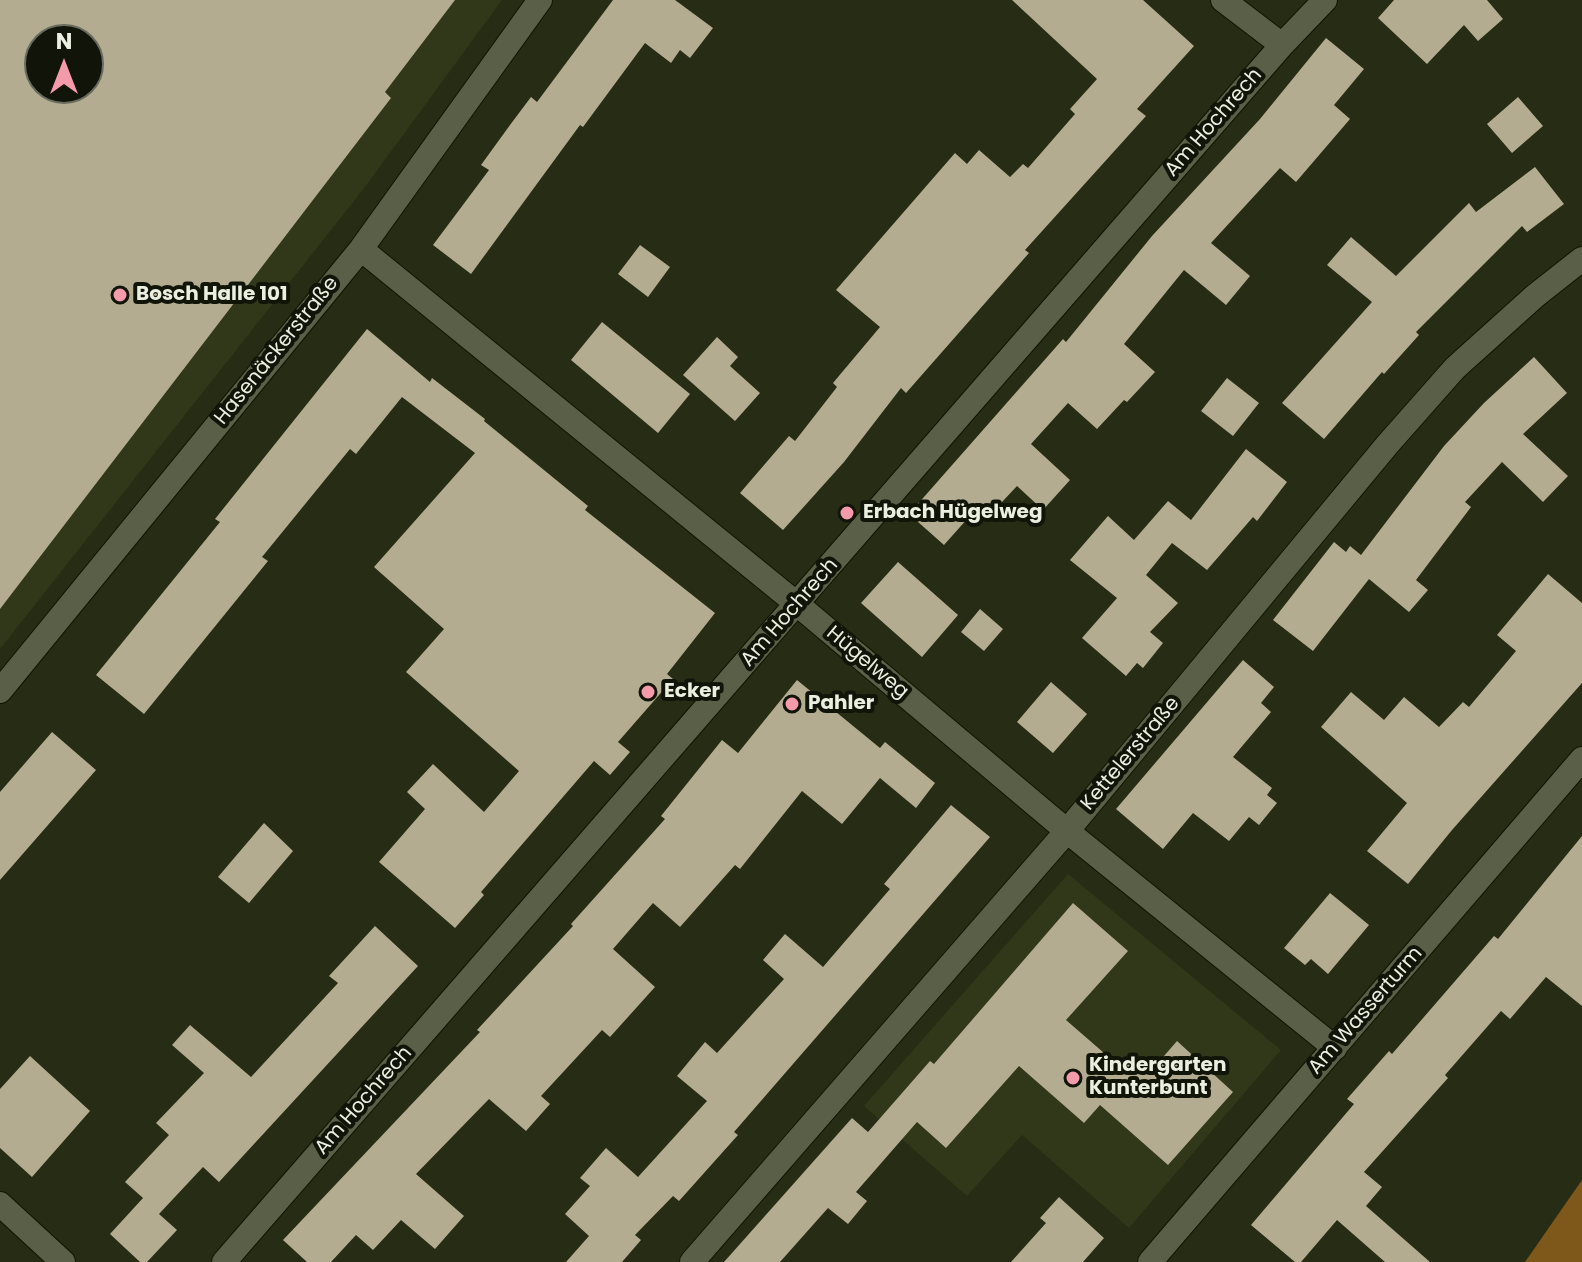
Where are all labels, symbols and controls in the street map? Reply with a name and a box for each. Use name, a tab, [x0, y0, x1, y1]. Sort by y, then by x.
north arrow	[24, 24, 104, 104]
text: N	[56, 26, 72, 57]
street label: Am Hochrech	[1160, 64, 1268, 182]
street label: Hasenäckerstraße	[210, 272, 344, 430]
place label: Bosch Halle 101	[136, 283, 288, 307]
marker: Bosch Halle 101	[111, 286, 129, 304]
place label: Erbach Hügelweg	[863, 501, 1042, 525]
marker: Erbach Hügelweg	[838, 504, 856, 522]
street label: Am Hochrech	[736, 554, 844, 672]
street label: Hügelweg	[821, 622, 913, 704]
place label: Ecker	[664, 680, 720, 704]
marker: Ecker	[639, 683, 657, 701]
place label: Pahler	[808, 692, 874, 716]
street label: Kettelerstraße	[1077, 692, 1185, 816]
marker: Pahler	[783, 695, 801, 713]
street label: Am Wasserturm	[1304, 942, 1428, 1080]
street label: Am Hochrech	[310, 1042, 418, 1160]
place label: Kindergarten Kunterbunt	[1089, 1054, 1226, 1101]
marker: Kindergarten Kunterbunt	[1064, 1069, 1082, 1087]

